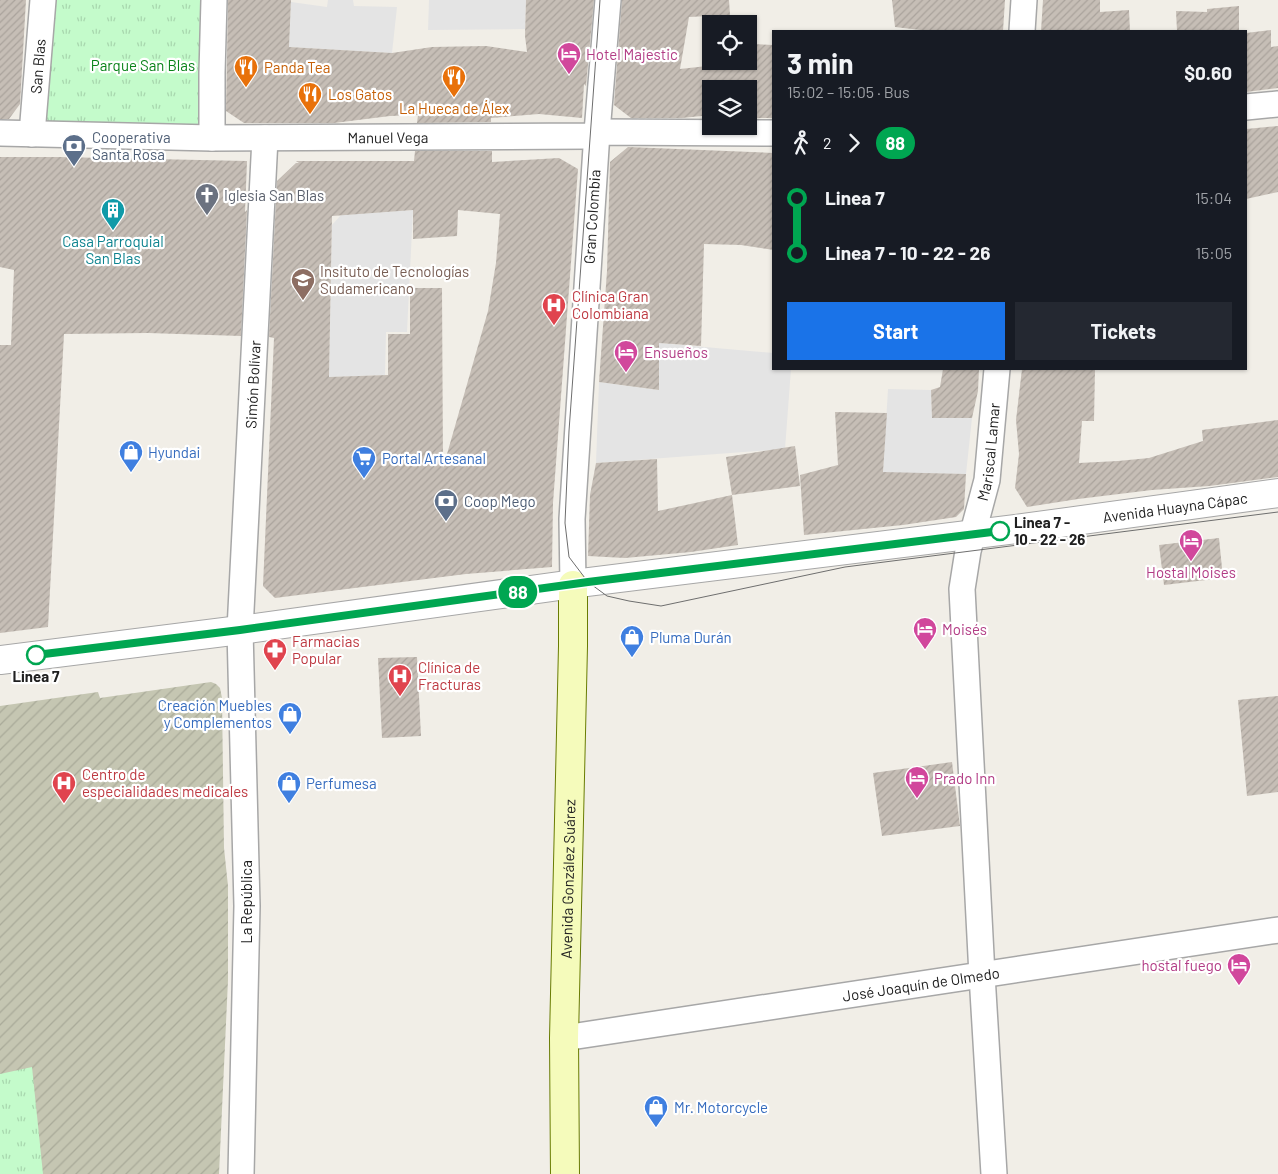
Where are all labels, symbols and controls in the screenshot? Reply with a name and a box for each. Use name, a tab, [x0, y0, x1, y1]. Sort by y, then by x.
map controls	[702, 15, 757, 135]
button: locate	[702, 15, 757, 70]
street label: San Blas	[26, 38, 49, 95]
hotel icon: Hotel Majestic	[556, 41, 582, 75]
place label: Hotel Majestic	[586, 45, 678, 63]
text: 3 min	[787, 46, 854, 80]
restaurant icon: Panda Tea	[233, 54, 259, 88]
park label: Parque San Blas	[91, 56, 195, 74]
place label: Panda Tea	[264, 58, 330, 76]
text: $0.60	[1184, 61, 1232, 84]
restaurant icon: La Hueca de Álex	[441, 64, 467, 98]
button: layers	[702, 80, 757, 135]
restaurant icon: Los Gatos	[297, 81, 323, 115]
text: 15:02 – 15:05 · Bus	[787, 82, 910, 101]
place label: Los Gatos	[328, 85, 392, 103]
place label: La Hueca de Álex	[399, 99, 509, 117]
place label: Cooperativa Santa Rosa	[92, 128, 171, 163]
street label: Manuel Vega	[347, 128, 428, 146]
icon: walk	[787, 129, 815, 157]
icon: forward	[840, 129, 868, 157]
text: 88	[886, 132, 905, 154]
bank icon: Cooperativa Santa Rosa	[61, 133, 87, 167]
text: 2	[823, 133, 832, 152]
street label: Gran Colombia	[580, 169, 604, 264]
church icon: Iglesia San Blas	[194, 182, 220, 216]
place label: Iglesia San Blas	[224, 186, 324, 204]
text: Linea 7	[825, 186, 885, 209]
text: 15:04	[1195, 188, 1232, 207]
building icon: Casa Parroquial San Blas	[100, 197, 126, 231]
place label: Casa Parroquial San Blas	[62, 232, 164, 267]
text: Linea 7 - 10 - 22 - 26	[825, 241, 990, 264]
text: 15:05	[1195, 243, 1232, 262]
place label: Insituto de Tecnologías Sudamericano	[320, 262, 469, 297]
school or university icon: Insituto de Tecnologías Sudamericano	[290, 267, 316, 301]
place label: Clínica Gran Colombiana	[572, 287, 649, 322]
hospital icon: Clínica Gran Colombiana	[541, 292, 567, 326]
button: Start	[787, 302, 1005, 360]
button: Tickets	[1015, 302, 1232, 360]
street label: Simón Bolívar	[241, 339, 264, 429]
hotel icon: Ensueños	[613, 339, 639, 373]
place label: Ensueños	[644, 343, 708, 361]
street label: Mariscal Lamar	[973, 402, 1003, 503]
shop icon: Hyundai	[118, 439, 144, 473]
place label: Hyundai	[148, 443, 200, 461]
supermarket icon: Portal Artesanal	[351, 445, 377, 479]
place label: Portal Artesanal	[382, 449, 486, 467]
bank icon: Coop Mego	[433, 488, 459, 522]
street label: Avenida Huayna Cápac	[1102, 488, 1249, 526]
place label: Coop Mego	[464, 492, 536, 510]
place label: Linea 7 - 10 - 22 - 26	[1014, 513, 1085, 548]
marker: Linea 7 - 10 - 22 - 26	[990, 521, 1010, 541]
hotel icon: Hostal Moises	[1178, 528, 1204, 562]
place label: Hostal Moises	[1146, 563, 1236, 581]
line badge: 88	[496, 576, 540, 608]
text: 88	[508, 581, 528, 603]
hotel icon: Moisés	[912, 616, 938, 650]
place label: Moisés	[942, 620, 987, 638]
shop icon: Pluma Durán	[619, 624, 645, 658]
place label: Pluma Durán	[650, 628, 732, 646]
place label: Farmacias Popular	[292, 632, 360, 667]
pharmacy icon: Farmacias Popular	[262, 637, 288, 671]
marker: Linea 7	[26, 645, 46, 665]
place label: Clínica de Fracturas	[418, 658, 481, 693]
hospital icon: Clínica de Fracturas	[387, 663, 413, 697]
place label: Linea 7	[12, 667, 60, 685]
place label: Creación Muebles y Complementos	[158, 696, 272, 731]
shop icon: Creación Muebles y Complementos	[277, 701, 303, 735]
place label: Centro de especialidades medicales	[82, 765, 248, 800]
hotel icon: Prado Inn	[904, 765, 930, 799]
place label: Prado Inn	[934, 769, 995, 787]
hospital icon: Centro de especialidades medicales	[51, 770, 77, 804]
shop icon: Perfumesa	[276, 770, 302, 804]
place label: Perfumesa	[306, 774, 377, 792]
street label: Avenida González Suárez	[557, 799, 578, 959]
street label: La República	[237, 860, 255, 944]
hotel icon: hostal fuego	[1226, 952, 1252, 986]
place label: hostal fuego	[1141, 956, 1222, 974]
street label: José Joaquín de Olmedo	[841, 963, 1001, 1005]
shop icon: Mr. Motorcycle	[643, 1094, 669, 1128]
place label: Mr. Motorcycle	[674, 1098, 768, 1116]

